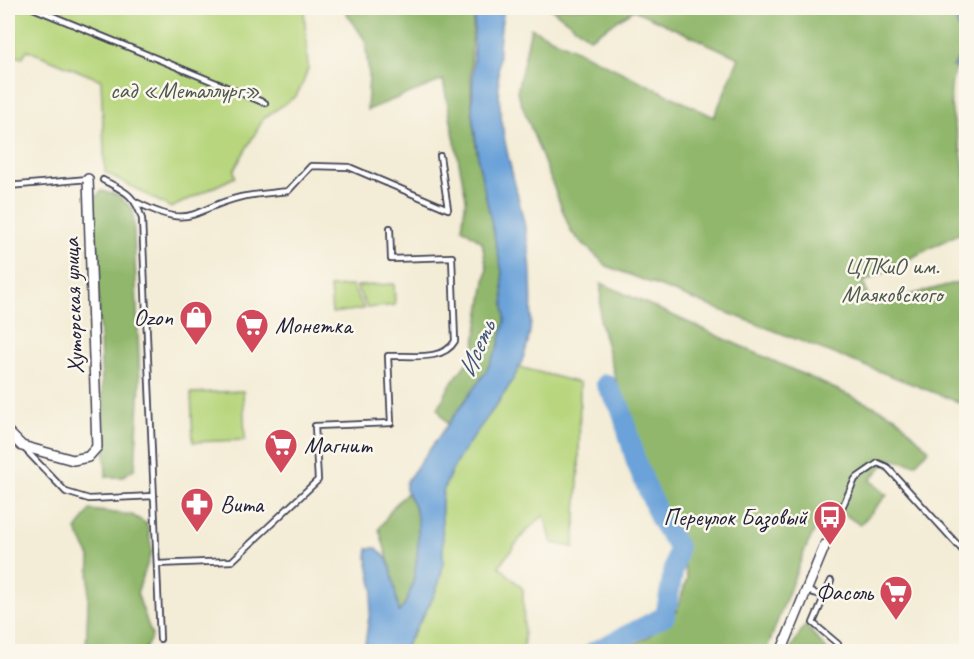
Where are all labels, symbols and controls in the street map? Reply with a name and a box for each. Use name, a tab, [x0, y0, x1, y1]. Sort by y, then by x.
park label: сад «Металлург»	[110, 75, 260, 105]
street label: Хуторская улица	[56, 236, 90, 375]
park label: ЦПКиО им. Маяковского	[842, 251, 945, 309]
shop icon: Ozon	[178, 299, 214, 346]
place label: Ozon	[134, 302, 173, 332]
supermarket icon: Монетка	[234, 307, 270, 354]
place label: Монетка	[275, 310, 354, 340]
water label: Исеть	[450, 313, 504, 382]
supermarket icon: Магнит	[263, 427, 299, 474]
place label: Магнит	[304, 430, 373, 460]
pharmacy icon: Вита	[179, 486, 215, 533]
place label: Вита	[220, 489, 264, 519]
bus stop icon: Переулок Базовый	[812, 499, 848, 546]
place label: Переулок Базовый	[663, 502, 809, 533]
supermarket icon: Фасоль	[878, 574, 914, 621]
place label: Фасоль	[816, 577, 875, 607]

